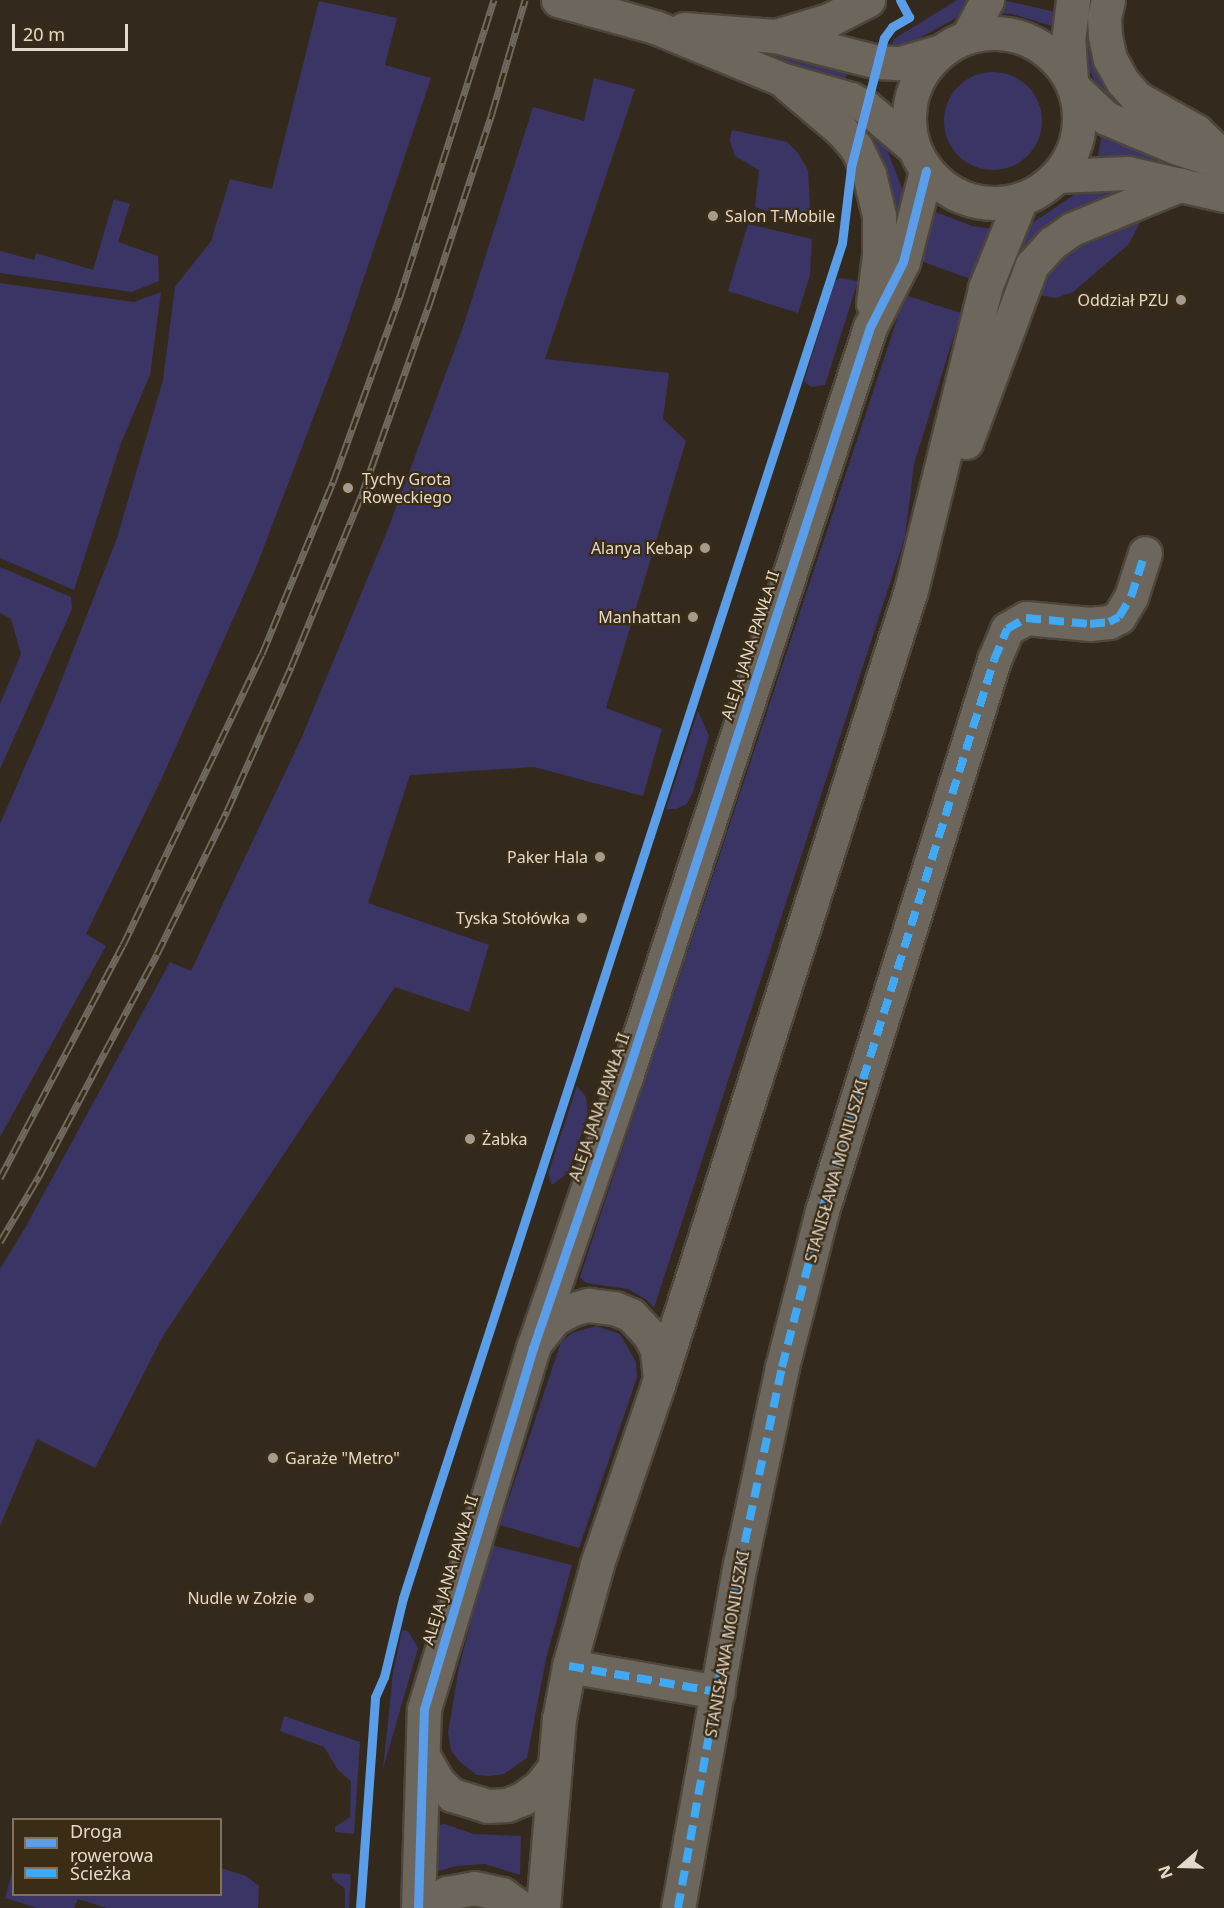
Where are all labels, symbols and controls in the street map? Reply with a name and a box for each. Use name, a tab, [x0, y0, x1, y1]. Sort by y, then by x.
scale bar	[15, 12, 130, 50]
text: 20 m	[23, 22, 65, 46]
place label: Salon T-Mobile	[725, 206, 835, 226]
marker: Salon T-Mobile	[706, 209, 720, 223]
place label: Oddział PZU	[1078, 290, 1169, 310]
marker: Oddział PZU	[1174, 293, 1188, 307]
place label: Tychy Grota Roweckiego	[362, 469, 452, 507]
marker: Tychy Grota Roweckiego	[339, 479, 357, 497]
place label: Alanya Kebap	[591, 538, 693, 558]
marker: Alanya Kebap	[698, 541, 712, 555]
street label: ALEJA JANA PAWŁA II	[717, 568, 783, 722]
place label: Manhattan	[598, 607, 681, 627]
marker: Manhattan	[686, 610, 700, 624]
place label: Paker Hala	[507, 847, 588, 867]
marker: Paker Hala	[593, 850, 607, 864]
place label: Tyska Stołówka	[456, 908, 570, 928]
marker: Tyska Stołówka	[575, 911, 589, 925]
street label: ALEJA JANA PAWŁA II	[565, 1030, 633, 1184]
street label: STANISŁAWA MONIUSZKI	[801, 1077, 871, 1265]
place label: Żabka	[482, 1129, 527, 1149]
marker: Żabka	[463, 1132, 477, 1146]
place label: Garaże "Metro"	[285, 1448, 400, 1468]
marker: Garaże "Metro"	[266, 1451, 280, 1465]
street label: ALEJA JANA PAWŁA II	[418, 1493, 482, 1647]
street label: STANISŁAWA MONIUSZKI	[701, 1549, 753, 1739]
place label: Nudle w Zołzie	[187, 1588, 297, 1608]
marker: Nudle w Zołzie	[302, 1591, 316, 1605]
legend	[12, 1818, 222, 1896]
text: Droga rowerowa	[70, 1819, 154, 1867]
north arrow	[1152, 1836, 1212, 1896]
text: Ścieżka	[70, 1861, 131, 1885]
text: N	[1153, 1862, 1178, 1882]

